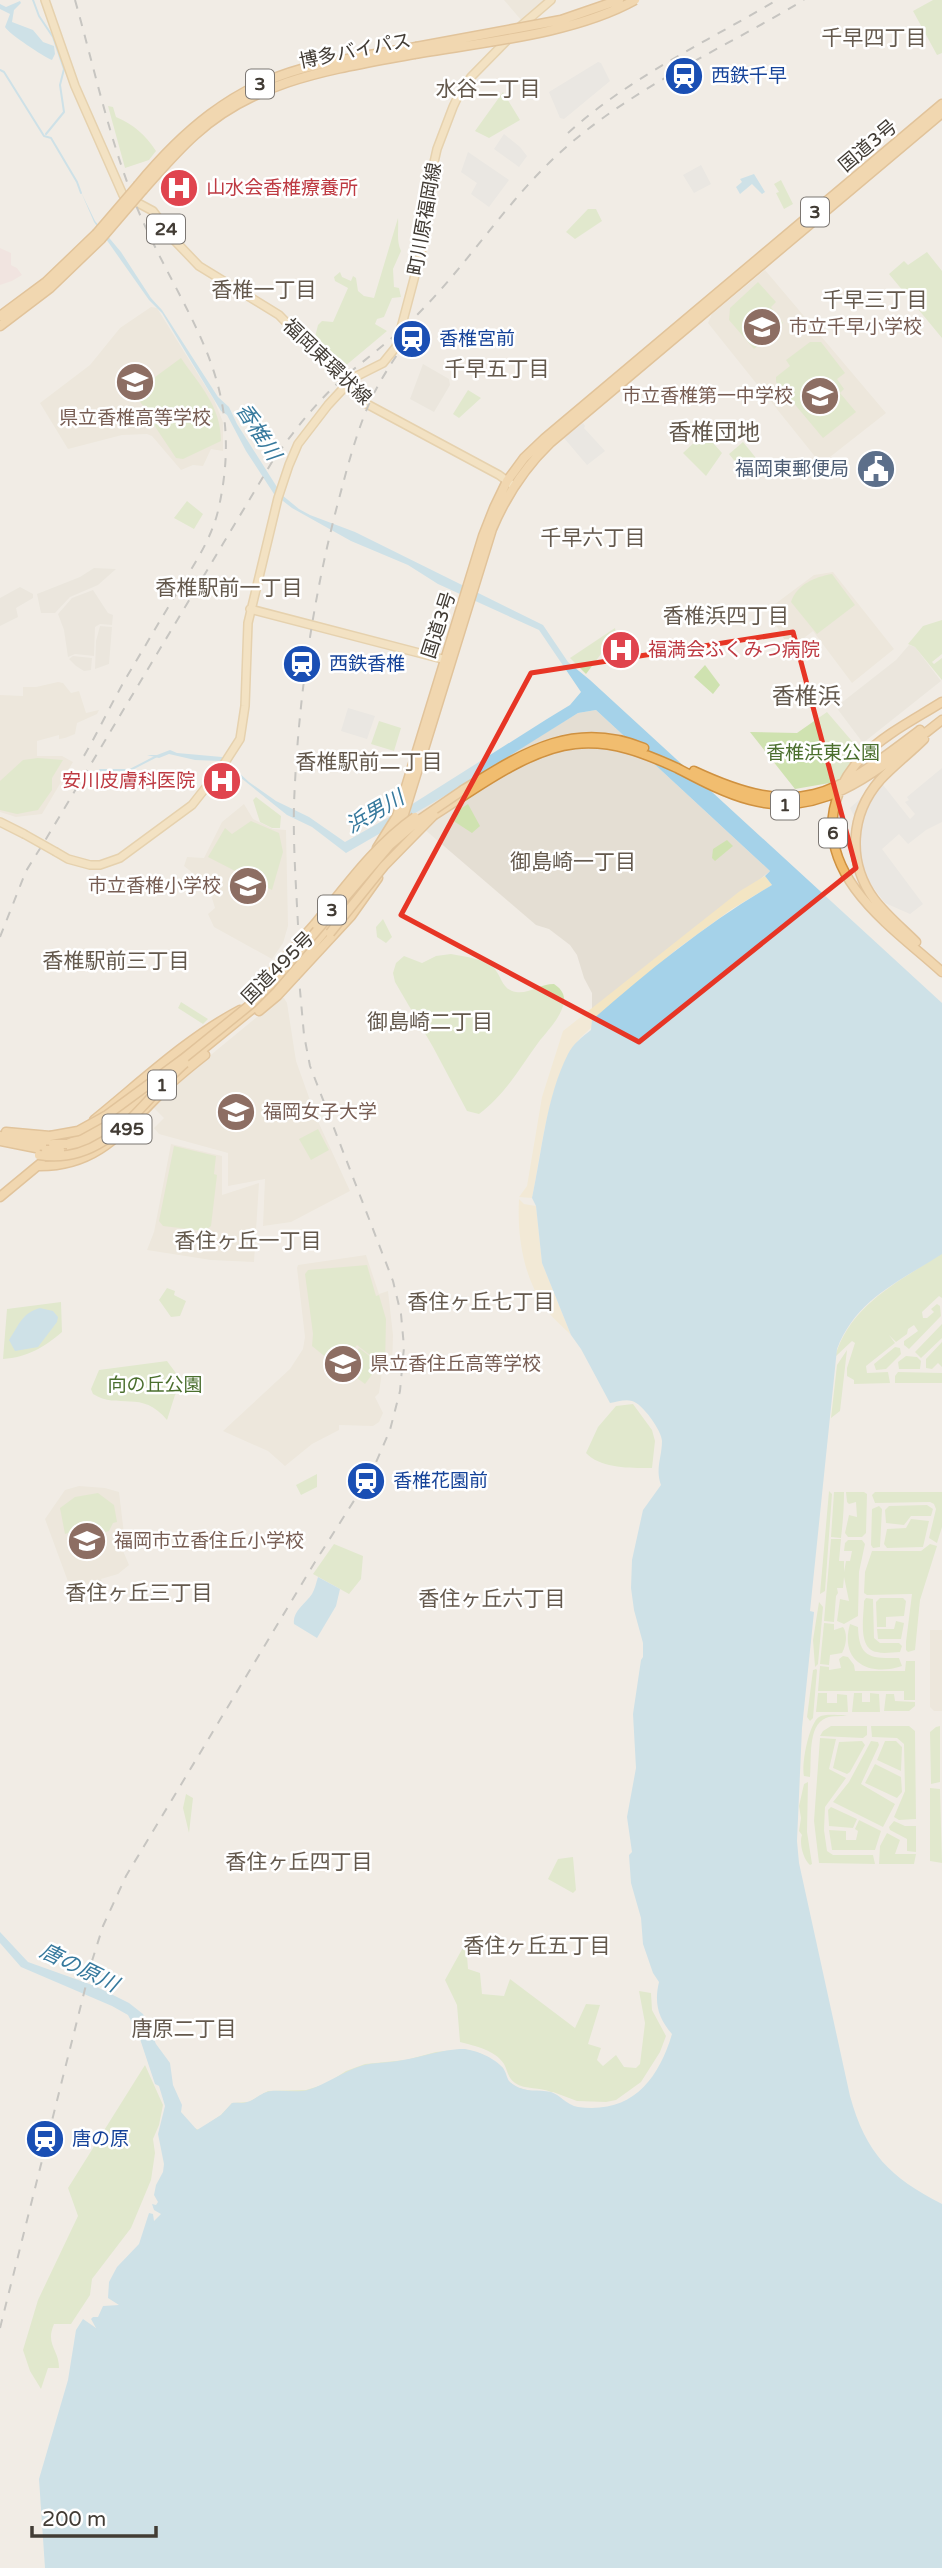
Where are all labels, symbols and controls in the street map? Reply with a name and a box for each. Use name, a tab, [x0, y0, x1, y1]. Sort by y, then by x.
district label: 千早四丁目	[822, 26, 927, 51]
street label: 博多バイパス	[297, 29, 413, 73]
station icon: 西鉄千早	[663, 55, 705, 97]
place label: 西鉄千早	[711, 65, 787, 87]
road number: 3	[246, 70, 274, 98]
district label: 水谷二丁目	[436, 77, 541, 102]
street label: 国道3号	[835, 115, 901, 177]
street label: 町川原福岡線	[404, 161, 446, 277]
hospital icon: 山水会香椎療養所	[158, 167, 200, 209]
place label: 山水会香椎療養所	[206, 177, 358, 199]
road number: 3	[801, 197, 829, 226]
road number: 24	[147, 214, 185, 244]
district label: 香椎一丁目	[212, 278, 317, 303]
district label: 千早三丁目	[823, 288, 928, 313]
school or university icon: 市立千早小学校	[741, 306, 783, 348]
street label: 福岡東環状線	[278, 314, 376, 410]
place label: 市立千早小学校	[789, 316, 922, 338]
station icon: 香椎宮前	[391, 318, 433, 360]
place label: 香椎宮前	[439, 328, 515, 350]
district label: 千早五丁目	[445, 357, 550, 382]
school or university icon: 県立香椎高等学校	[114, 361, 156, 403]
school or university icon: 市立香椎第一中学校	[799, 375, 841, 417]
place label: 市立香椎第一中学校	[622, 385, 793, 407]
water label: 香椎川	[230, 399, 287, 467]
place label: 県立香椎高等学校	[59, 407, 211, 429]
district label: 香椎団地	[668, 419, 760, 447]
public building icon: 福岡東郵便局	[855, 448, 897, 490]
place label: 福岡東郵便局	[735, 458, 849, 480]
district label: 千早六丁目	[541, 526, 646, 551]
district label: 香椎駅前一丁目	[156, 576, 303, 601]
street label: 国道3号	[418, 589, 460, 661]
district label: 香椎浜四丁目	[663, 604, 789, 629]
hospital icon: 福満会ふくみつ病院	[600, 629, 642, 671]
place label: 福満会ふくみつ病院	[648, 639, 820, 661]
station icon: 西鉄香椎	[281, 643, 323, 685]
place label: 西鉄香椎	[329, 653, 405, 675]
district label: 香椎浜	[772, 683, 841, 711]
park label: 香椎浜東公園	[766, 742, 880, 764]
district label: 香椎駅前二丁目	[296, 750, 443, 775]
hospital icon: 安川皮膚科医院	[201, 760, 243, 802]
place label: 安川皮膚科医院	[62, 770, 195, 792]
water label: 浜男川	[341, 784, 410, 839]
road number: 1	[771, 790, 799, 820]
road number: 6	[819, 818, 847, 848]
district label: 御島崎一丁目	[510, 850, 636, 875]
school or university icon: 市立香椎小学校	[227, 865, 269, 907]
place label: 市立香椎小学校	[88, 875, 221, 897]
road number: 3	[318, 896, 346, 925]
street label: 国道495号	[237, 927, 319, 1009]
district label: 香椎駅前三丁目	[43, 949, 190, 974]
district label: 御島崎二丁目	[367, 1010, 493, 1035]
road number: 1	[148, 1070, 176, 1100]
school or university icon: 福岡女子大学	[215, 1091, 257, 1133]
place label: 福岡女子大学	[263, 1101, 377, 1123]
road number: 495	[102, 1114, 152, 1144]
district label: 香住ヶ丘一丁目	[175, 1229, 322, 1254]
district label: 香住ヶ丘七丁目	[408, 1290, 555, 1315]
school or university icon: 県立香住丘高等学校	[322, 1343, 364, 1385]
place label: 県立香住丘高等学校	[370, 1353, 541, 1375]
park label: 向の丘公園	[107, 1374, 203, 1396]
station icon: 香椎花園前	[345, 1460, 387, 1502]
place label: 香椎花園前	[393, 1470, 488, 1492]
school or university icon: 福岡市立香住丘小学校	[66, 1520, 108, 1562]
place label: 福岡市立香住丘小学校	[114, 1530, 304, 1552]
district label: 香住ヶ丘三丁目	[66, 1581, 213, 1606]
district label: 香住ヶ丘六丁目	[419, 1587, 566, 1612]
district label: 香住ヶ丘四丁目	[226, 1850, 373, 1875]
district label: 香住ヶ丘五丁目	[464, 1934, 611, 1959]
water label: 唐の原川	[36, 1938, 124, 1999]
district label: 唐原二丁目	[132, 2017, 237, 2042]
station icon: 唐の原	[24, 2118, 66, 2160]
place label: 唐の原	[72, 2128, 129, 2150]
scale bar	[32, 2494, 156, 2538]
text: 200 m	[42, 2507, 106, 2532]

